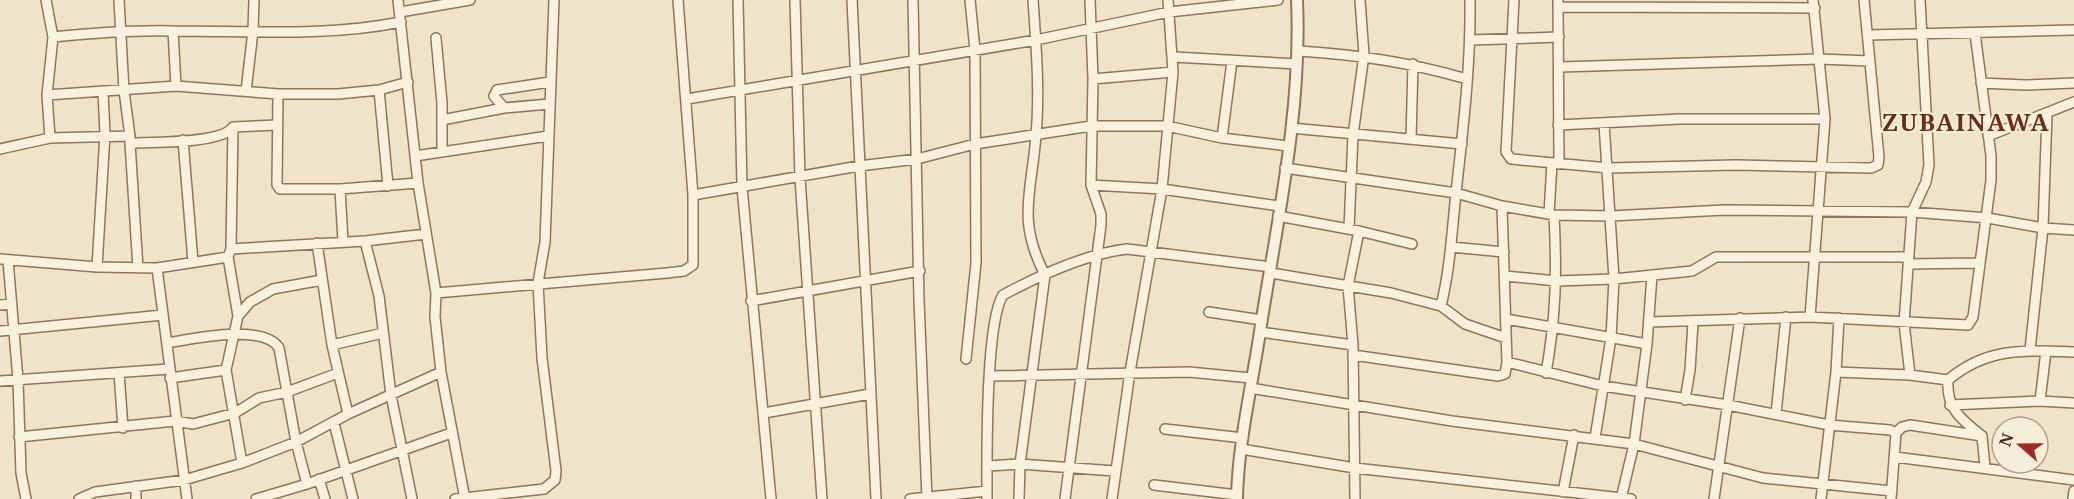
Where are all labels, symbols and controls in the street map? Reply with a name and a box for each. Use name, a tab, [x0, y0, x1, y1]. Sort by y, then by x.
district label: ZUBAINAWA	[1882, 105, 2050, 138]
north arrow	[1990, 415, 2050, 475]
text: N	[1993, 430, 2019, 450]

